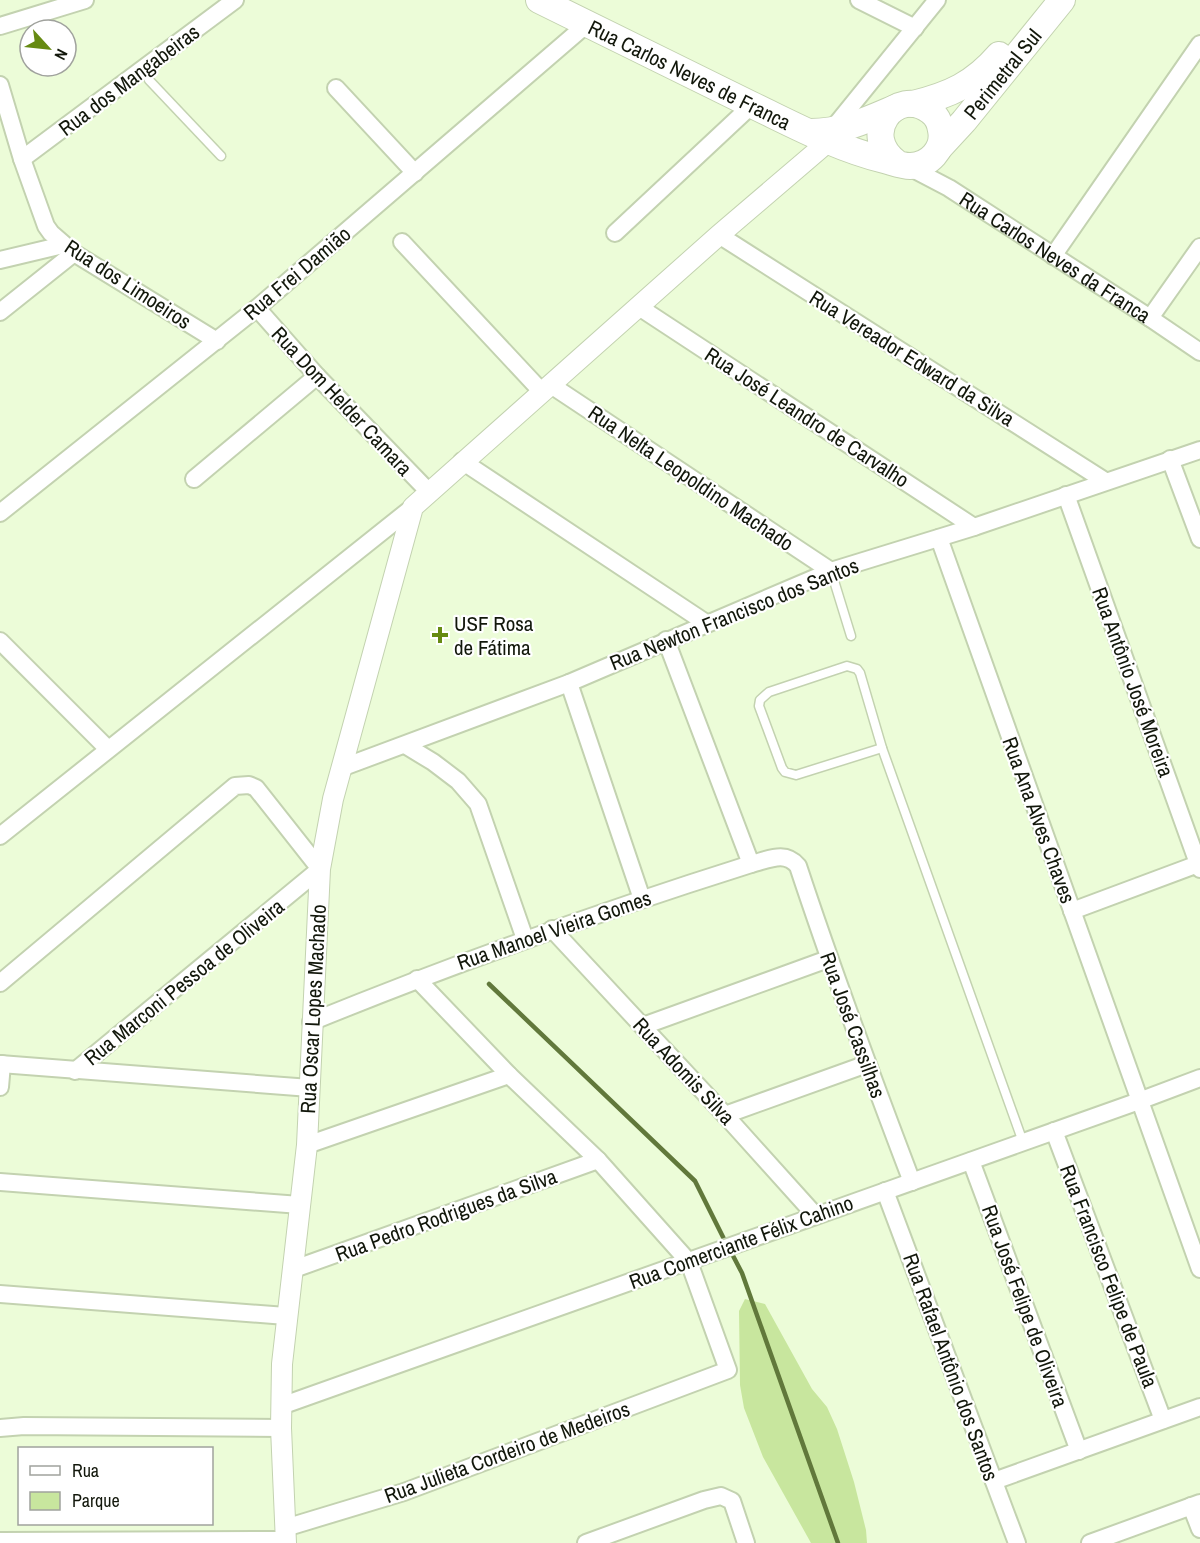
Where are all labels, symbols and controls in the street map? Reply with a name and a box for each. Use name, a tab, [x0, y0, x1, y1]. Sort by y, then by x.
street label: Rua Carlos Neves de Franca	[584, 12, 796, 136]
street label: Rua dos Mangabeiras	[53, 17, 205, 143]
north arrow	[18, 18, 78, 78]
street label: Perimetral Sul	[957, 22, 1048, 125]
text: N	[49, 46, 73, 64]
street label: Rua Carlos Neves da Franca	[954, 184, 1157, 329]
street label: Rua Frei Damião	[237, 219, 357, 327]
street label: Rua dos Limoeiros	[59, 232, 197, 336]
street label: Rua Vereador Edward da Silva	[804, 283, 1020, 433]
street label: Rua Dom Helder Camara	[265, 320, 419, 482]
street label: Rua José Leandro de Carvalho	[699, 340, 915, 494]
street label: Rua Nelta Leopoldino Machado	[582, 398, 800, 558]
street label: Rua Newton Francisco dos Santos	[605, 551, 863, 677]
street label: Rua Antônio José Moreira	[1085, 583, 1181, 781]
place label: USF Rosa de Fátima	[454, 609, 534, 662]
marker: USF Rosa de Fátima	[431, 626, 449, 644]
street label: Rua Ana Alves Chaves	[995, 733, 1083, 907]
street label: Rua Manoel Vieira Gomes	[453, 883, 655, 977]
street label: Rua Marconi Pessoa de Oliveira	[78, 892, 291, 1072]
street label: Rua Oscar Lopes Machado	[293, 904, 333, 1114]
street label: Rua José Cassilhas	[813, 948, 893, 1102]
street label: Rua Adomis Silva	[627, 1011, 742, 1131]
street label: Rua Francisco Felipe de Paula	[1053, 1160, 1165, 1392]
street label: Rua Pedro Rodrigues da Silva	[331, 1161, 561, 1269]
street label: Rua Comerciante Félix Cahino	[625, 1188, 857, 1296]
street label: Rua José Felipe de Oliveira	[975, 1201, 1075, 1412]
street label: Rua Rafael Antônio dos Santos	[896, 1249, 1006, 1485]
street label: Rua Julieta Cordeiro de Medeiros	[380, 1394, 634, 1510]
legend	[18, 1447, 213, 1525]
text: Rua	[72, 1458, 99, 1483]
text: Parque	[72, 1488, 120, 1513]

